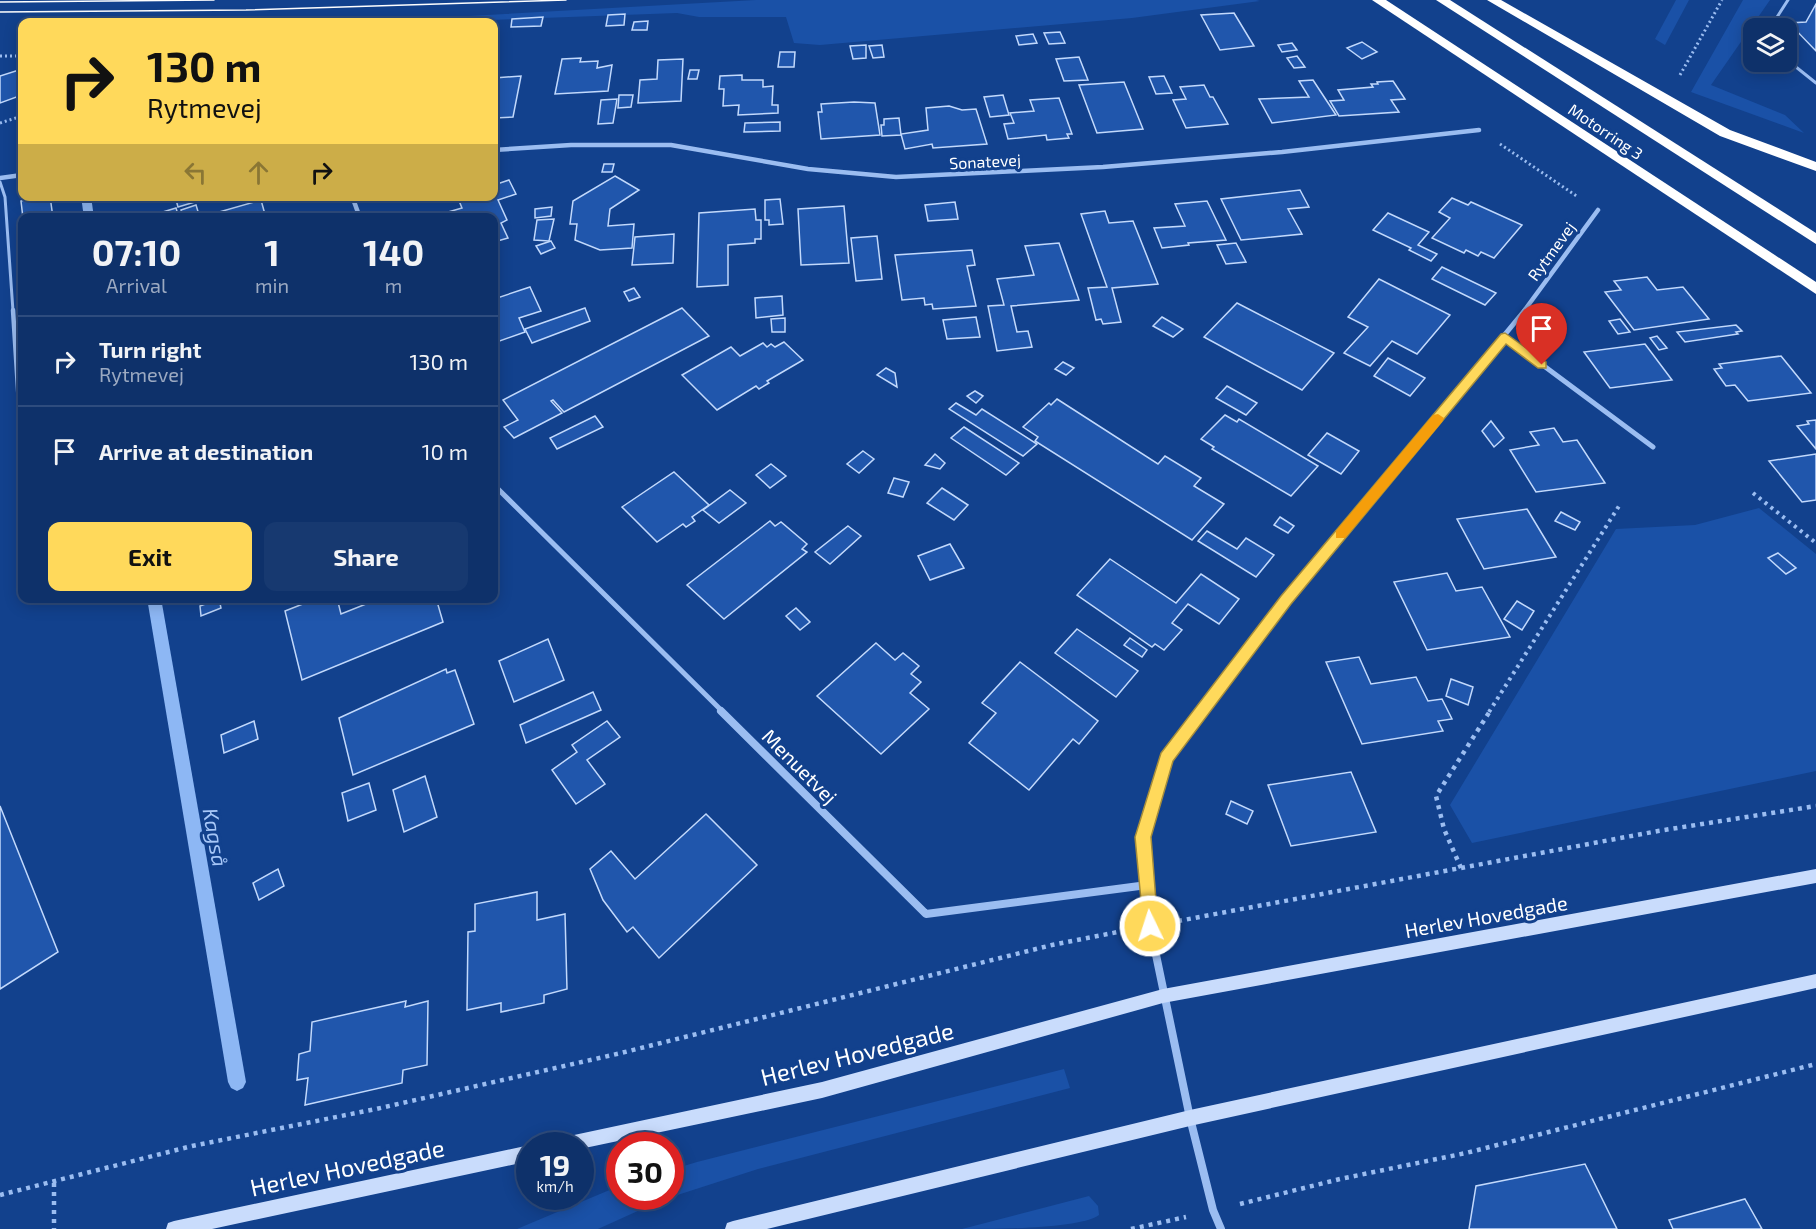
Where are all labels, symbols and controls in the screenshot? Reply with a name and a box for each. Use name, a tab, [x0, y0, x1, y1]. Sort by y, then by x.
map controls	[1743, 18, 1797, 72]
button: layers	[1743, 18, 1797, 72]
text: 130 m	[147, 40, 262, 90]
icon: right	[48, 42, 126, 120]
text: Rytmevej	[147, 91, 262, 123]
street label: Motorring 3	[1565, 99, 1647, 163]
street label: Sonatevej	[949, 150, 1021, 173]
icon: left	[179, 156, 212, 189]
icon: ahead	[242, 156, 275, 189]
icon: right	[305, 156, 338, 189]
street label: Rytmevej	[1523, 218, 1579, 285]
text: 07:10	[92, 230, 181, 273]
text: 1	[264, 230, 280, 273]
text: 140	[363, 230, 424, 273]
text: Arrival	[106, 273, 167, 297]
text: min	[255, 273, 289, 297]
text: m	[385, 273, 402, 297]
pin	[1516, 303, 1567, 365]
icon: arrive	[1525, 312, 1558, 345]
text: Turn right	[99, 336, 201, 362]
icon: right	[48, 345, 81, 378]
text: 130 m	[410, 348, 468, 374]
text: Rytmevej	[99, 362, 184, 386]
icon: arrive	[48, 435, 81, 468]
text: Arrive at destination	[99, 438, 313, 464]
text: 10 m	[422, 438, 468, 464]
button: Exit	[48, 522, 252, 591]
button: Share	[264, 522, 468, 591]
street label: Menuetvej	[758, 724, 842, 808]
water label: Kagså	[199, 806, 233, 868]
street label: Herlev Hovedgade	[1403, 890, 1569, 942]
position arrow	[1118, 894, 1182, 958]
street label: Herlev Hovedgade	[758, 1015, 956, 1091]
street label: Herlev Hovedgade	[247, 1132, 447, 1202]
speed limit sign: 30	[606, 1132, 684, 1210]
text: 19	[540, 1146, 570, 1182]
text: km/h	[536, 1177, 574, 1195]

